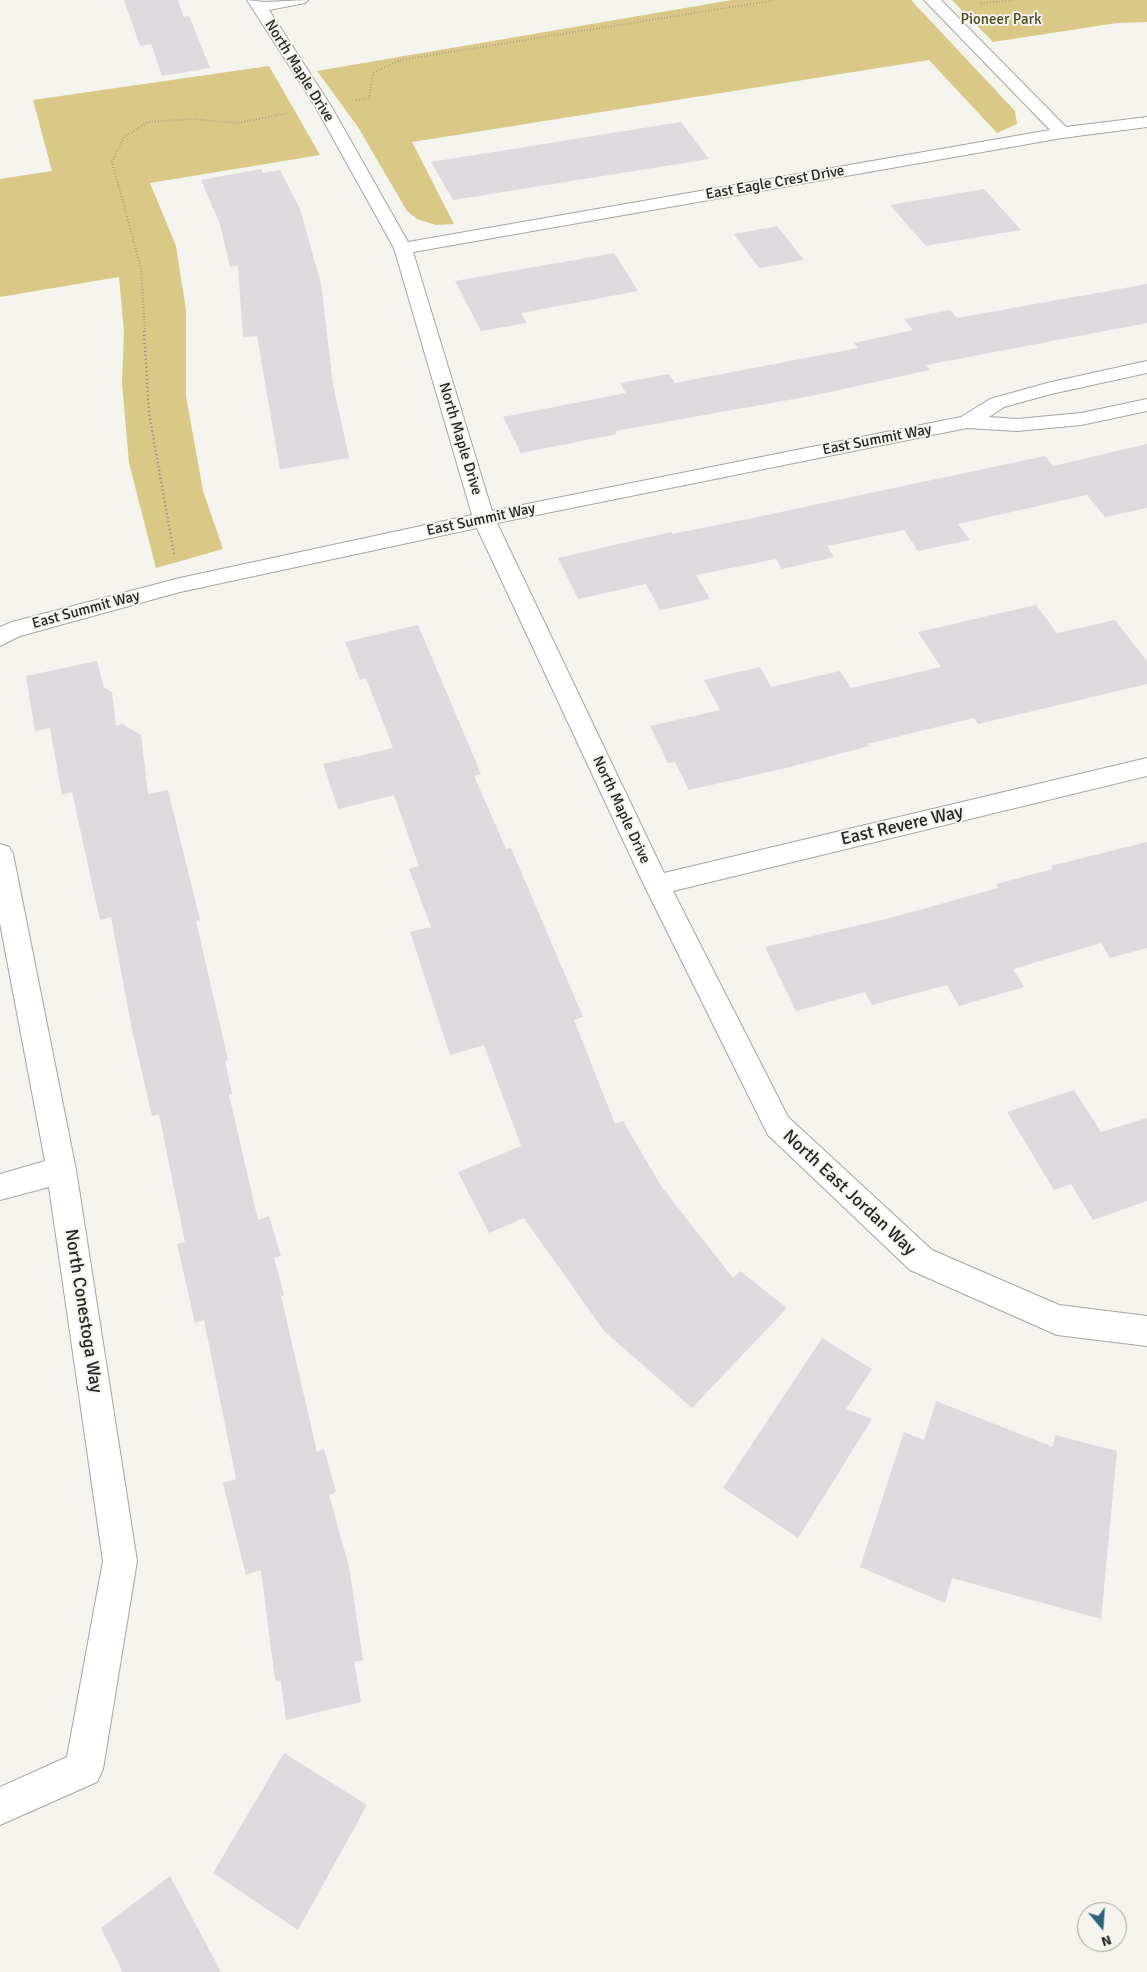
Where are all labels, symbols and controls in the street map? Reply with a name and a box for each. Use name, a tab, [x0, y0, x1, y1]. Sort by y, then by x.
park label: Pioneer Park	[960, 11, 1042, 29]
street label: North Maple Drive	[260, 17, 338, 125]
street label: East Eagle Crest Drive	[704, 162, 846, 204]
street label: North Maple Drive	[434, 381, 486, 497]
street label: East Summit Way	[821, 421, 933, 459]
street label: East Summit Way	[425, 500, 537, 540]
street label: East Summit Way	[30, 587, 142, 633]
street label: North Maple Drive	[588, 753, 654, 867]
street label: East Revere Way	[839, 801, 965, 851]
street label: North East Jordan Way	[778, 1126, 920, 1260]
street label: North Conestoga Way	[59, 1228, 107, 1394]
north arrow	[1077, 1902, 1127, 1952]
text: N	[1099, 1931, 1114, 1950]

